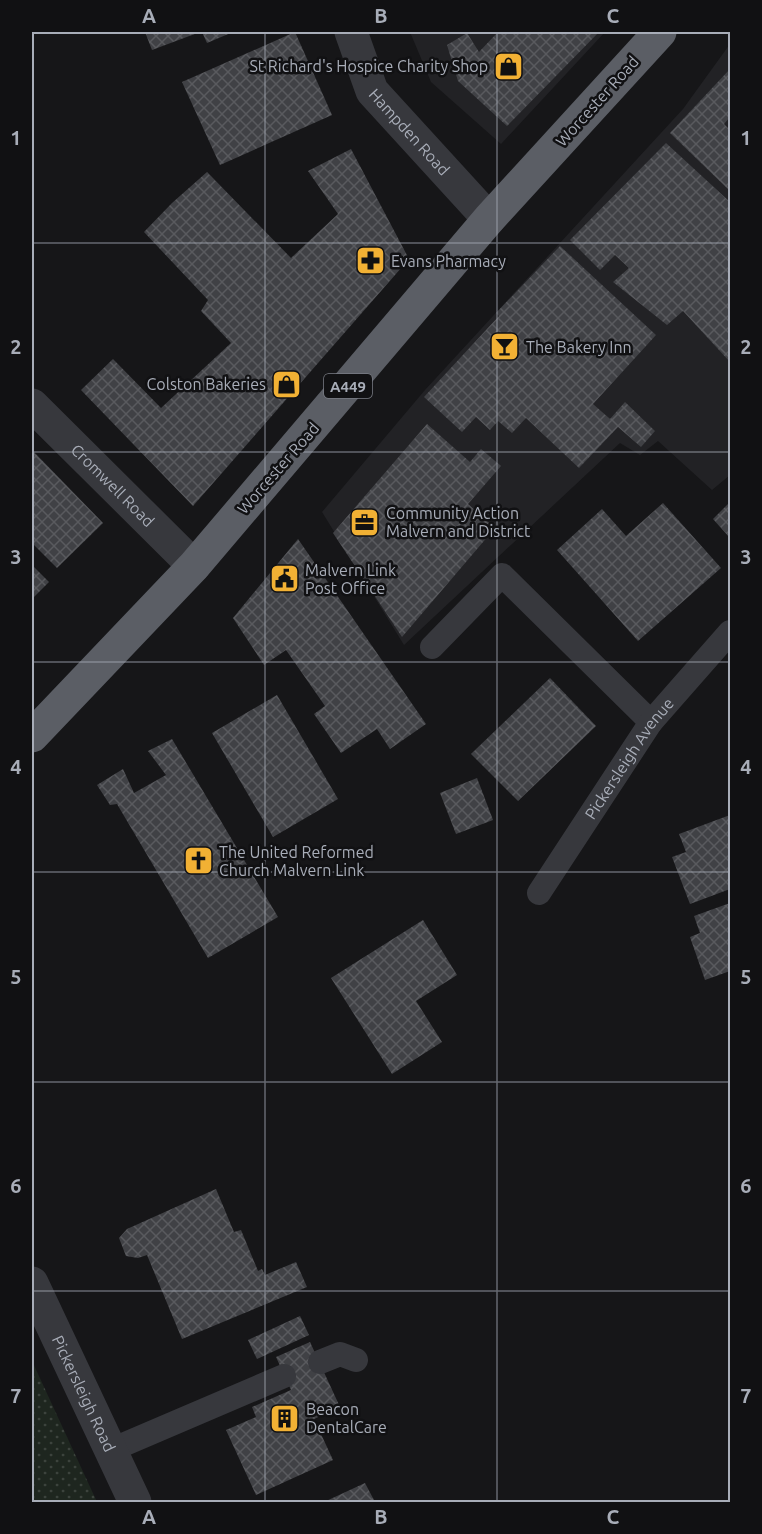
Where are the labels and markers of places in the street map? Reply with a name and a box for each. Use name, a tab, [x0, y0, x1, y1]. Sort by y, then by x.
shop icon: St Richard's Hospice Charity Shop	[493, 50, 525, 82]
place label: St Richard's Hospice Charity Shop	[249, 57, 488, 75]
pharmacy icon: Evans Pharmacy	[354, 245, 386, 277]
place label: Evans Pharmacy	[391, 252, 506, 270]
bar icon: The Bakery Inn	[489, 331, 521, 363]
place label: The Bakery Inn	[526, 338, 632, 356]
shop icon: Colston Bakeries	[271, 368, 303, 400]
place label: Colston Bakeries	[147, 375, 266, 393]
place label: Community Action Malvern and District	[386, 504, 531, 540]
office icon: Community Action Malvern and District	[349, 506, 381, 538]
place label: Malvern Link Post Office	[305, 561, 396, 597]
public building icon: Malvern Link Post Office	[268, 563, 300, 595]
place label: The United Reformed Church Malvern Link	[219, 843, 374, 879]
church icon: The United Reformed Church Malvern Link	[182, 845, 214, 877]
place label: Beacon DentalCare	[306, 1400, 387, 1436]
building icon: Beacon DentalCare	[269, 1402, 301, 1434]

